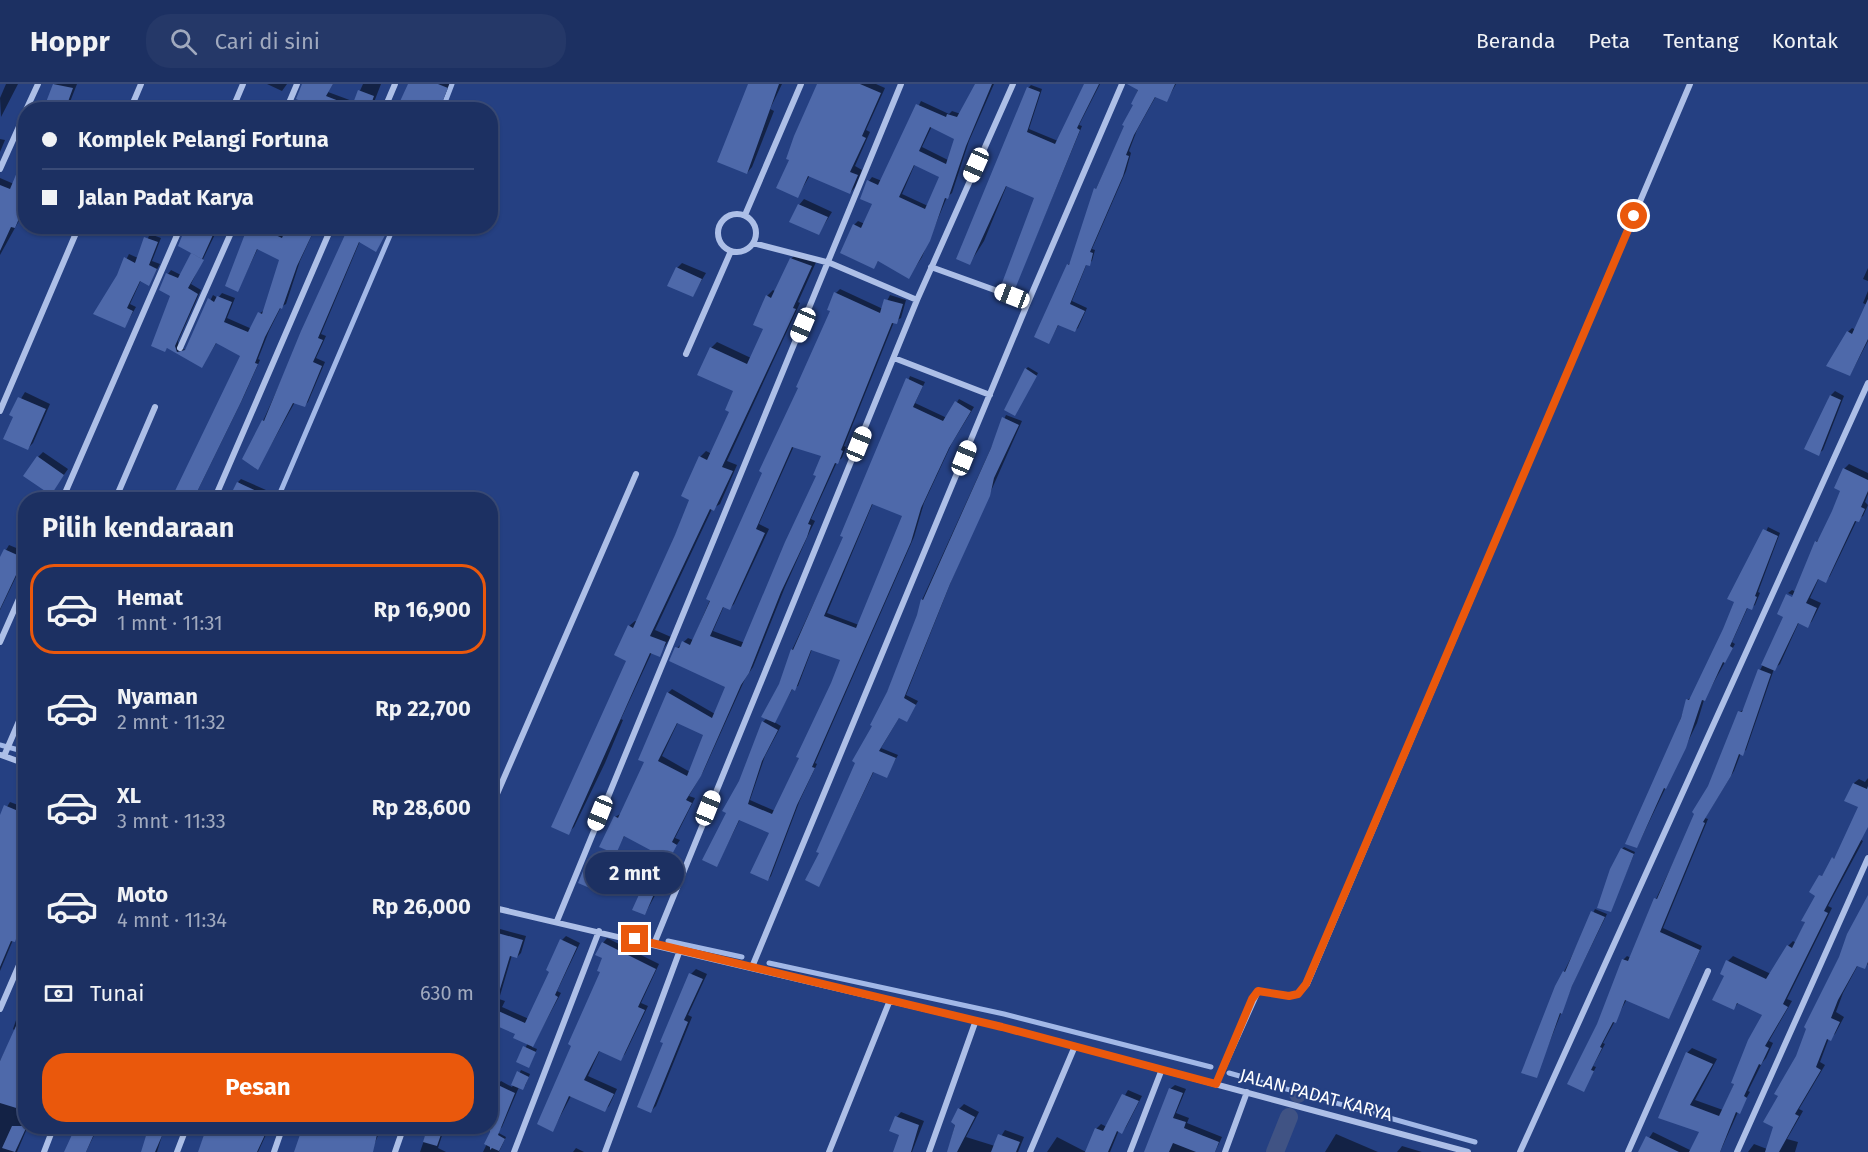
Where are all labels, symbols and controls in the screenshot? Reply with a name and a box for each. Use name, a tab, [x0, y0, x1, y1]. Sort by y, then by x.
search box	[146, 14, 566, 68]
text: Hoppr	[30, 25, 110, 58]
icon: search	[167, 25, 200, 58]
text: Cari di sini	[215, 28, 320, 55]
text: Beranda	[1476, 28, 1555, 54]
text: Peta	[1588, 28, 1630, 54]
text: Tentang	[1663, 28, 1739, 54]
text: Kontak	[1772, 28, 1838, 54]
text: Komplek Pelangi Fortuna	[78, 126, 329, 153]
car	[960, 145, 992, 185]
text: Jalan Padat Karya	[78, 184, 254, 211]
route start	[1620, 202, 1647, 229]
car	[992, 281, 1032, 311]
car	[788, 305, 818, 345]
car	[844, 424, 874, 464]
car	[949, 438, 979, 478]
text: Pilih kendaraan	[42, 512, 234, 544]
icon: car	[45, 582, 99, 636]
text: Hemat	[117, 584, 183, 611]
text: Rp 16,900	[374, 596, 471, 623]
text: 1 mnt · 11:31	[117, 611, 223, 635]
icon: car	[45, 681, 99, 735]
text: Nyaman	[117, 683, 198, 710]
text: Rp 22,700	[375, 695, 471, 722]
text: 2 mnt · 11:32	[117, 710, 225, 734]
icon: car	[45, 780, 99, 834]
text: XL	[117, 782, 141, 809]
car	[693, 788, 723, 828]
car	[585, 793, 615, 833]
text: Rp 28,600	[372, 794, 471, 821]
text: 3 mnt · 11:33	[117, 809, 226, 833]
callout: 2 mnt	[586, 852, 684, 894]
text: 2 mnt	[609, 861, 660, 885]
icon: car	[45, 879, 99, 933]
text: Moto	[117, 881, 168, 908]
text: Rp 26,000	[372, 893, 471, 920]
text: 4 mnt · 11:34	[117, 908, 227, 932]
route end	[621, 925, 648, 952]
icon: cash	[42, 977, 75, 1010]
text: Tunai	[90, 980, 144, 1007]
text: 630 m	[420, 981, 474, 1005]
button: Pesan	[42, 1053, 474, 1122]
street label: JALAN PADAT KARYA	[1237, 1064, 1396, 1126]

